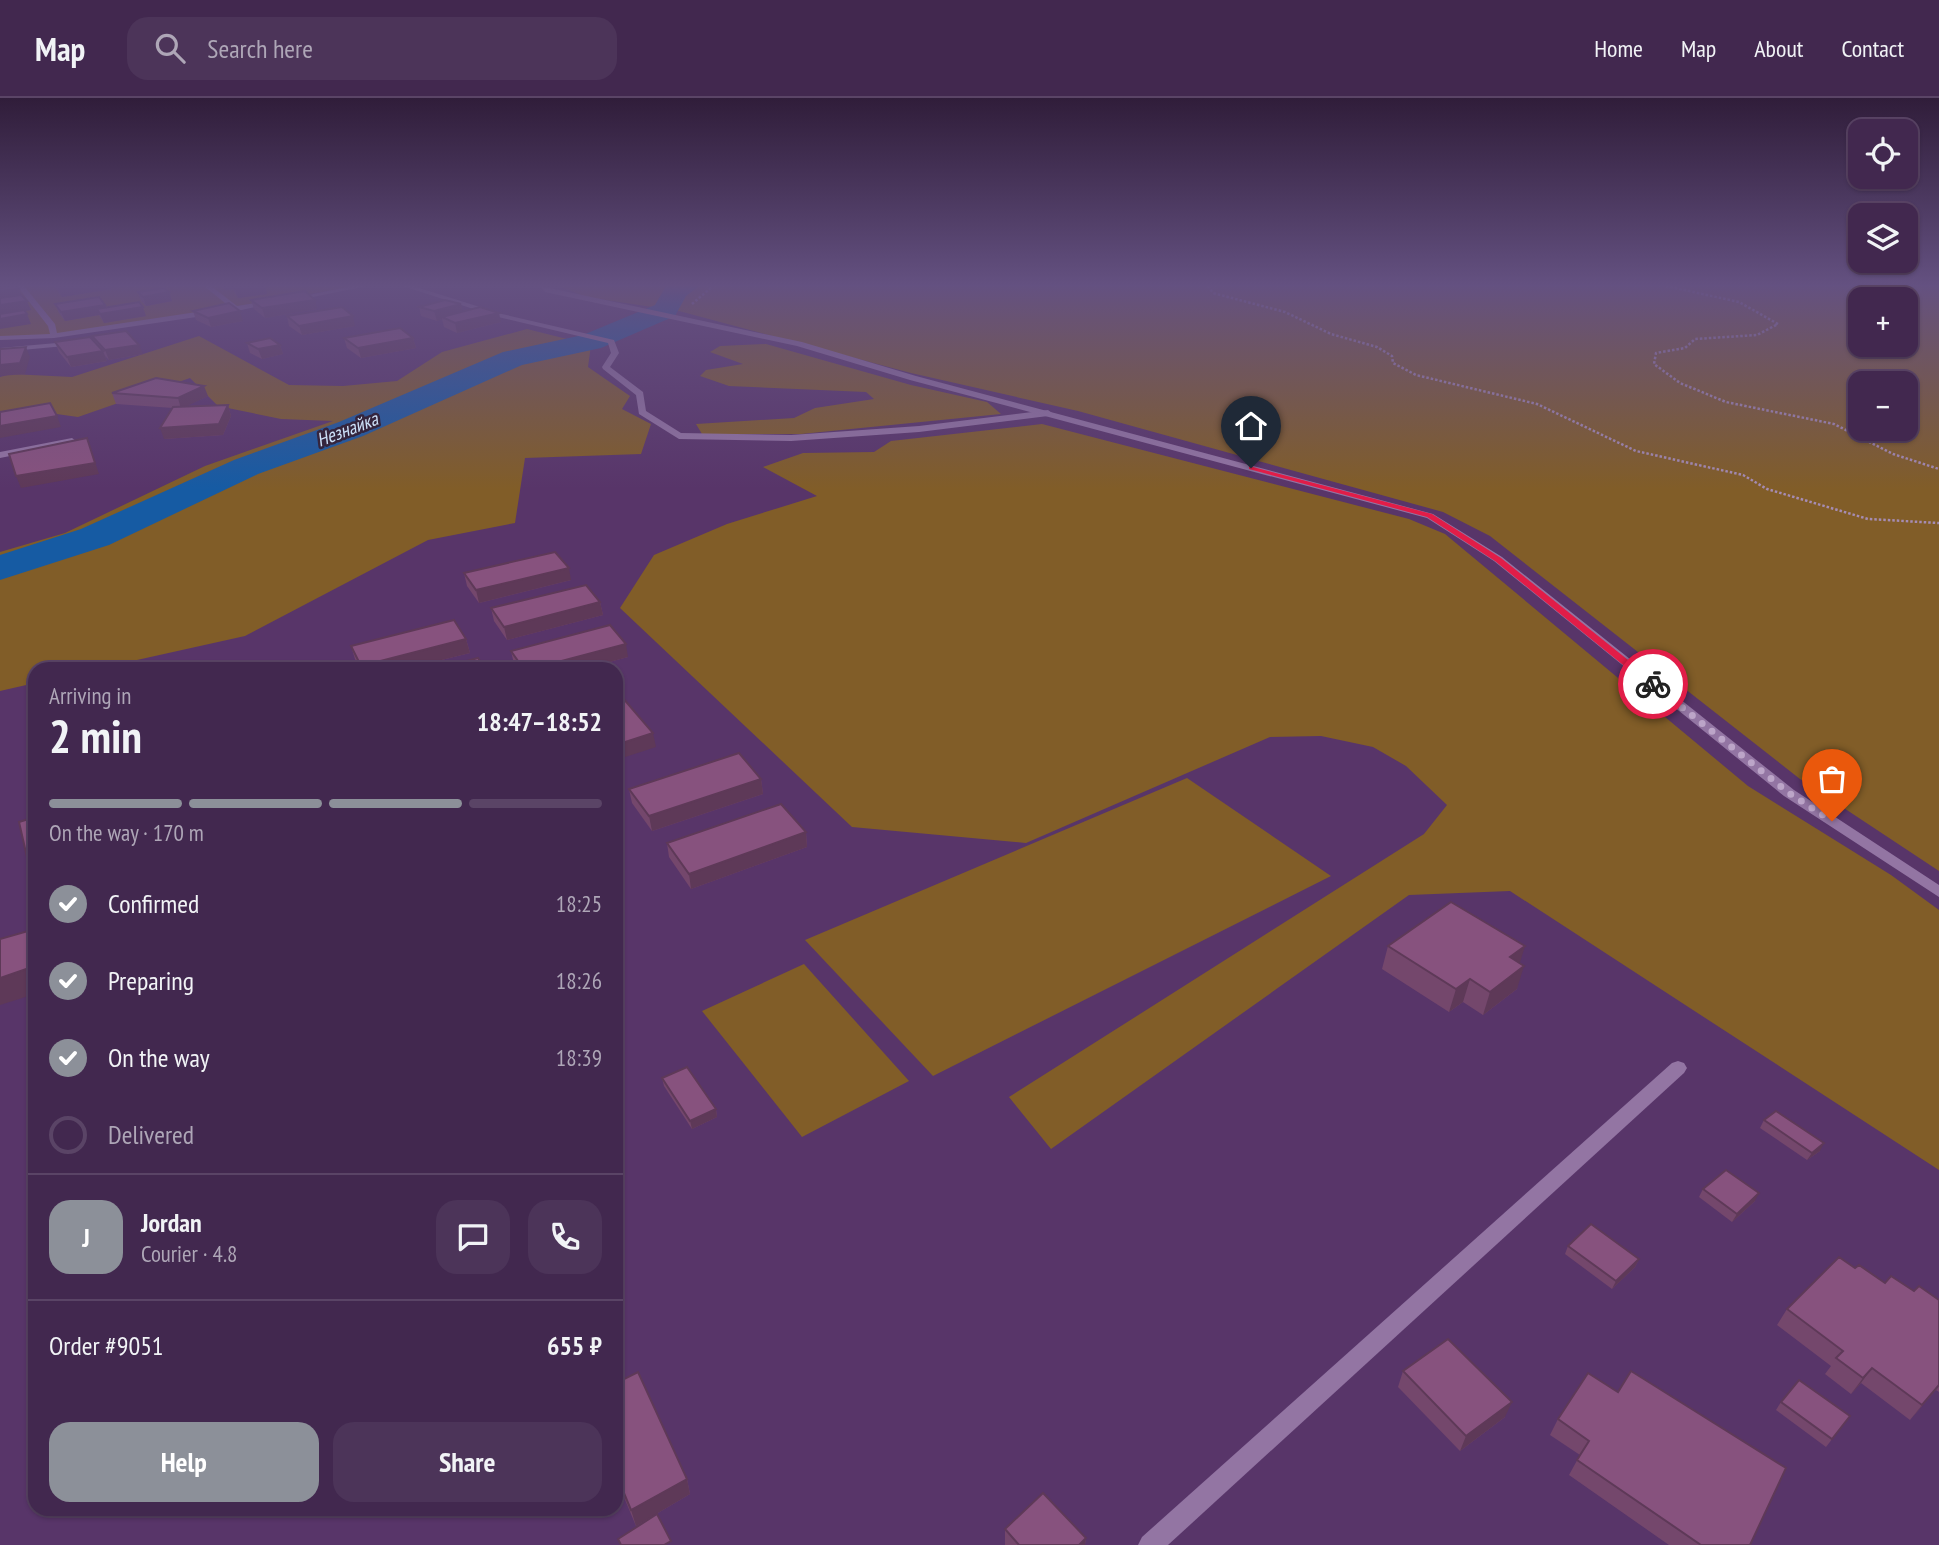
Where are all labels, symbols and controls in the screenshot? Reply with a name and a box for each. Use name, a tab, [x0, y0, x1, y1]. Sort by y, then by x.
search box	[127, 17, 617, 80]
text: Map	[35, 27, 85, 70]
icon: search	[151, 29, 189, 67]
text: Search here	[207, 32, 313, 65]
text: Home	[1594, 33, 1643, 64]
text: Map	[1681, 33, 1716, 64]
text: About	[1754, 33, 1803, 64]
text: Contact	[1841, 33, 1904, 64]
map controls	[1848, 119, 1918, 441]
button: locate	[1848, 119, 1918, 189]
button: layers	[1848, 203, 1918, 273]
button: +	[1848, 287, 1918, 357]
button: −	[1848, 371, 1918, 441]
pin	[1221, 396, 1281, 468]
water label: Незнайка	[313, 406, 382, 452]
icon: home	[1232, 407, 1270, 445]
courier	[1618, 649, 1688, 719]
icon: bike	[1634, 665, 1672, 703]
text: Arriving in	[49, 681, 131, 710]
text: 18:47–18:52	[477, 705, 602, 738]
text: 2 min	[49, 706, 142, 766]
pin	[1802, 749, 1862, 821]
icon: bag	[1813, 760, 1851, 798]
text: On the way · 170 m	[49, 818, 204, 847]
icon: check	[49, 885, 87, 923]
text: Confirmed	[108, 887, 199, 920]
text: 18:25	[556, 889, 602, 918]
icon: check	[49, 962, 87, 1000]
text: Preparing	[108, 964, 194, 997]
text: 18:26	[556, 966, 602, 995]
icon: check	[49, 1039, 87, 1077]
text: On the way	[108, 1041, 210, 1074]
text: 18:39	[556, 1043, 602, 1072]
text: Delivered	[108, 1118, 194, 1151]
button: chat	[436, 1200, 510, 1274]
button: phone	[528, 1200, 602, 1274]
text: Jordan	[141, 1206, 202, 1239]
text: J	[82, 1221, 90, 1254]
text: Courier · 4.8	[141, 1239, 237, 1268]
text: Order #9051	[49, 1329, 164, 1362]
text: 655 ₽	[547, 1329, 602, 1362]
button: Help	[49, 1422, 319, 1502]
button: Share	[333, 1422, 602, 1502]

